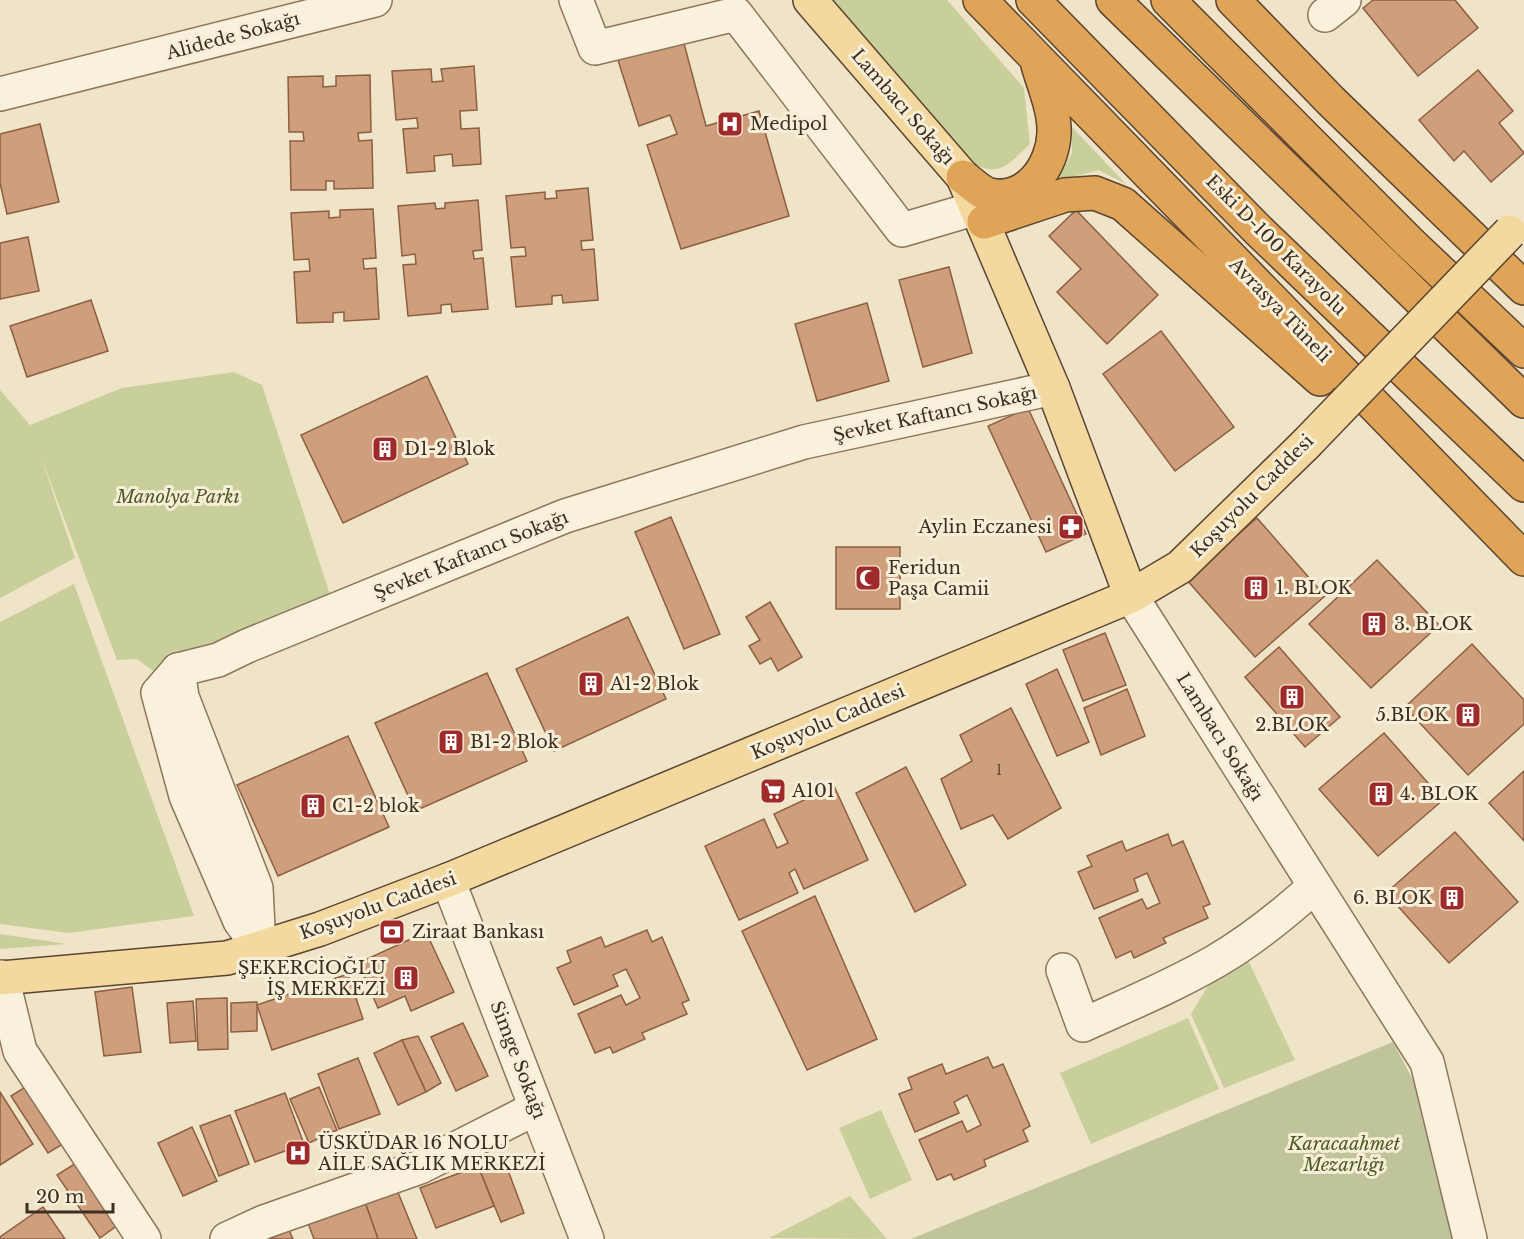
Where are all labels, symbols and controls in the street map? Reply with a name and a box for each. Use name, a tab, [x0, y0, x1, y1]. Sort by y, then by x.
street label: Alidede Sokağı	[163, 8, 302, 65]
street label: Lambacı Sokağı	[847, 45, 959, 169]
hospital icon: Medipol	[715, 109, 745, 139]
place label: Medipol	[750, 113, 828, 135]
street label: Eski D-100 Karayolu	[1201, 170, 1351, 320]
street label: Avrasya Tüneli	[1224, 253, 1335, 367]
street label: Şevket Kaftancı Sokağı	[831, 382, 1039, 446]
street label: Koşuyolu Caddesi	[1186, 430, 1318, 562]
building icon: D1-2 Blok	[370, 434, 400, 464]
place label: D1-2 Blok	[404, 438, 495, 460]
park label: Manolya Parkı	[115, 486, 240, 508]
street label: Şevket Kaftancı Sokağı	[370, 506, 572, 604]
pharmacy icon: Aylin Eczanesi	[1056, 512, 1086, 542]
place label: Aylin Eczanesi	[918, 516, 1052, 538]
place label: Feridun Paşa Camii	[888, 557, 989, 600]
mosque icon: Feridun Paşa Camii	[853, 563, 883, 593]
building icon: 1. BLOK	[1241, 573, 1271, 603]
place label: 1. BLOK	[1276, 577, 1352, 599]
building icon: 3. BLOK	[1359, 609, 1389, 639]
place label: 3. BLOK	[1394, 613, 1473, 635]
building icon: A1-2 Blok	[576, 669, 606, 699]
street label: Lambacı Sokağı	[1172, 669, 1268, 805]
place label: A1-2 Blok	[609, 673, 699, 695]
street label: Koşuyolu Caddesi	[748, 680, 908, 764]
building icon: 2.BLOK	[1277, 682, 1307, 712]
building icon: 5.BLOK	[1453, 700, 1483, 730]
place label: 5.BLOK	[1376, 704, 1449, 726]
place label: 2.BLOK	[1255, 714, 1330, 736]
building icon: B1-2 Blok	[436, 727, 466, 757]
place label: B1-2 Blok	[470, 731, 559, 753]
house number: 1	[996, 760, 1002, 779]
supermarket icon: A101	[758, 776, 788, 806]
building icon: 4. BLOK	[1366, 779, 1396, 809]
place label: A101	[791, 780, 835, 802]
place label: 4. BLOK	[1400, 783, 1479, 805]
building icon: C1-2 blok	[298, 791, 328, 821]
place label: C1-2 blok	[332, 795, 420, 817]
street label: Koşuyolu Caddesi	[297, 867, 459, 945]
building icon: 6. BLOK	[1437, 883, 1467, 913]
place label: 6. BLOK	[1353, 887, 1433, 909]
bank icon: Ziraat Bankası	[377, 917, 407, 947]
place label: Ziraat Bankası	[412, 921, 544, 943]
place label: ŞEKERCİOĞLU İŞ MERKEZİ	[238, 956, 386, 1000]
building icon: ŞEKERCİOĞLU İŞ MERKEZİ	[391, 963, 421, 993]
street label: Simge Sokağı	[485, 998, 551, 1122]
place label: ÜSKÜDAR 16 NOLU AİLE SAĞLIK MERKEZİ	[317, 1131, 546, 1175]
park label: Karacaahmet Mezarlığı	[1287, 1133, 1401, 1176]
hospital icon: ÜSKÜDAR 16 NOLU AİLE SAĞLIK MERKEZİ	[283, 1138, 313, 1168]
scale bar	[27, 1176, 112, 1214]
text: 20 m	[36, 1186, 84, 1208]

